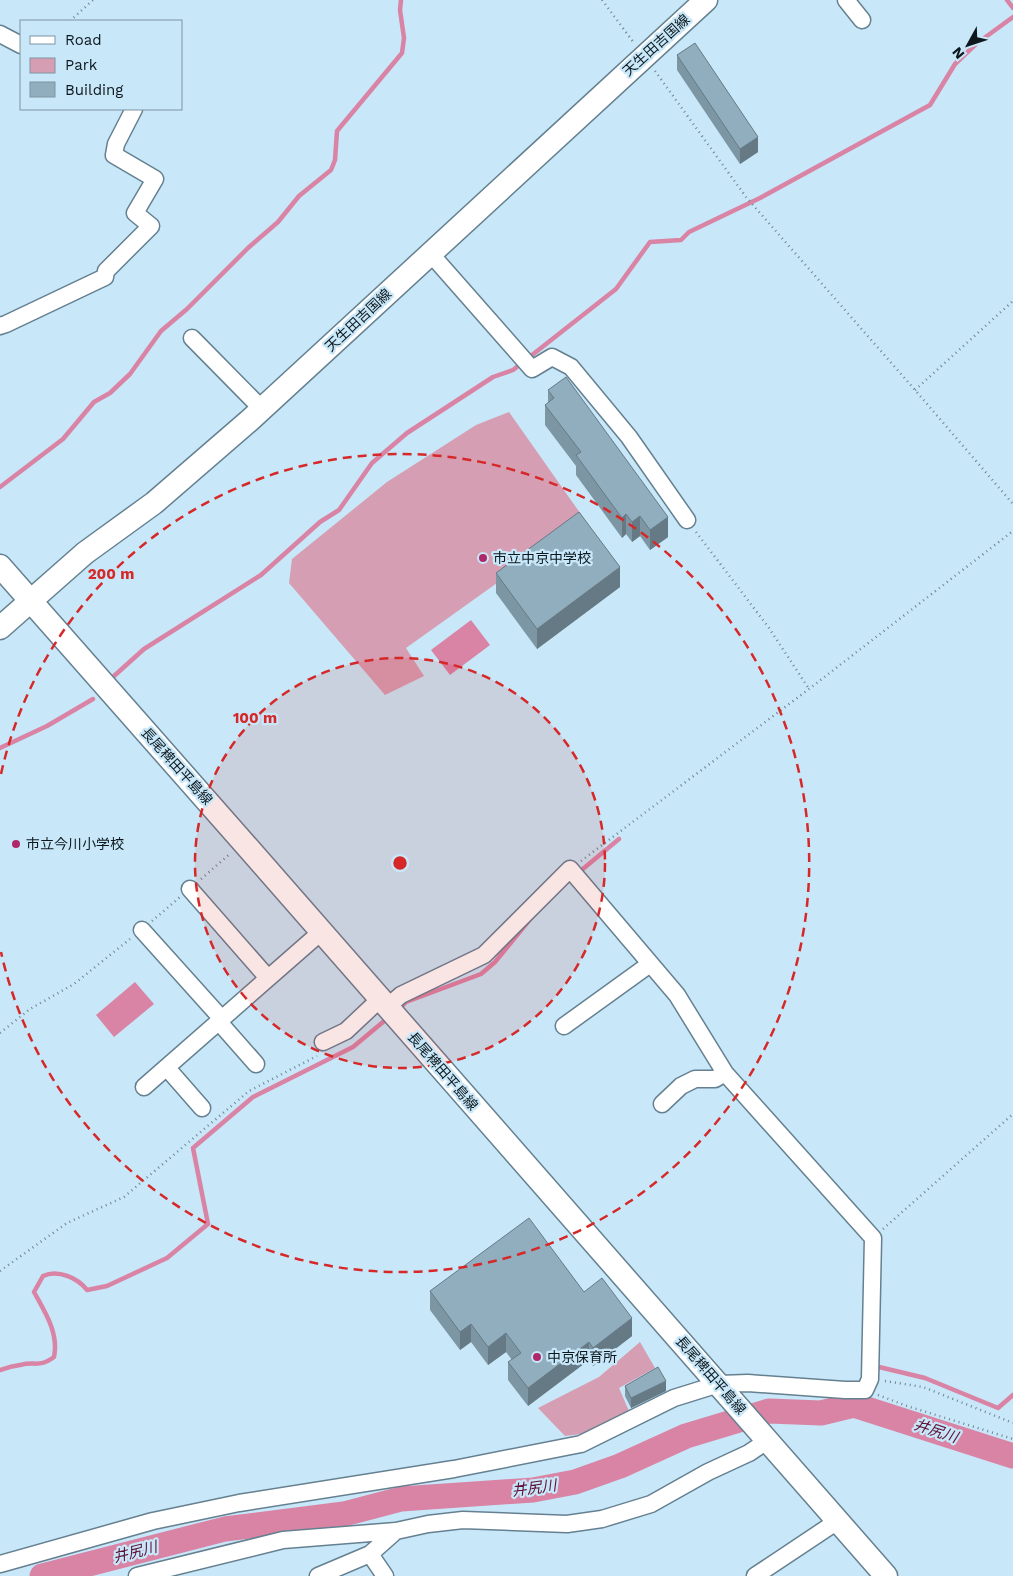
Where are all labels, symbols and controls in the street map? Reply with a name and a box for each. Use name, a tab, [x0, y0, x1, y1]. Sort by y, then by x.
street label: 天生田吉国線	[619, 11, 693, 79]
legend	[20, 20, 182, 110]
north arrow	[943, 20, 993, 70]
text: Road	[65, 31, 102, 49]
text: N	[949, 44, 968, 62]
text: Park	[65, 56, 98, 74]
text: Building	[65, 81, 123, 99]
street label: 天生田吉国線	[322, 286, 394, 354]
place label: 市立中京中学校	[493, 550, 591, 566]
marker: 市立中京中学校	[477, 552, 489, 564]
text: 200 m	[88, 565, 134, 583]
text: 100 m	[233, 709, 277, 727]
street label: 長尾稗田平島線	[138, 724, 216, 808]
place label: 市立今川小学校	[26, 836, 124, 852]
marker: 市立今川小学校	[10, 838, 22, 850]
centre of rings	[391, 854, 409, 872]
street label: 長尾稗田平島線	[405, 1029, 481, 1113]
street label: 長尾稗田平島線	[673, 1333, 749, 1417]
place label: 中京保育所	[547, 1349, 617, 1365]
marker: 中京保育所	[531, 1351, 543, 1363]
water label: 井尻川	[912, 1415, 962, 1447]
water label: 井尻川	[511, 1476, 559, 1500]
water label: 井尻川	[111, 1537, 161, 1566]

